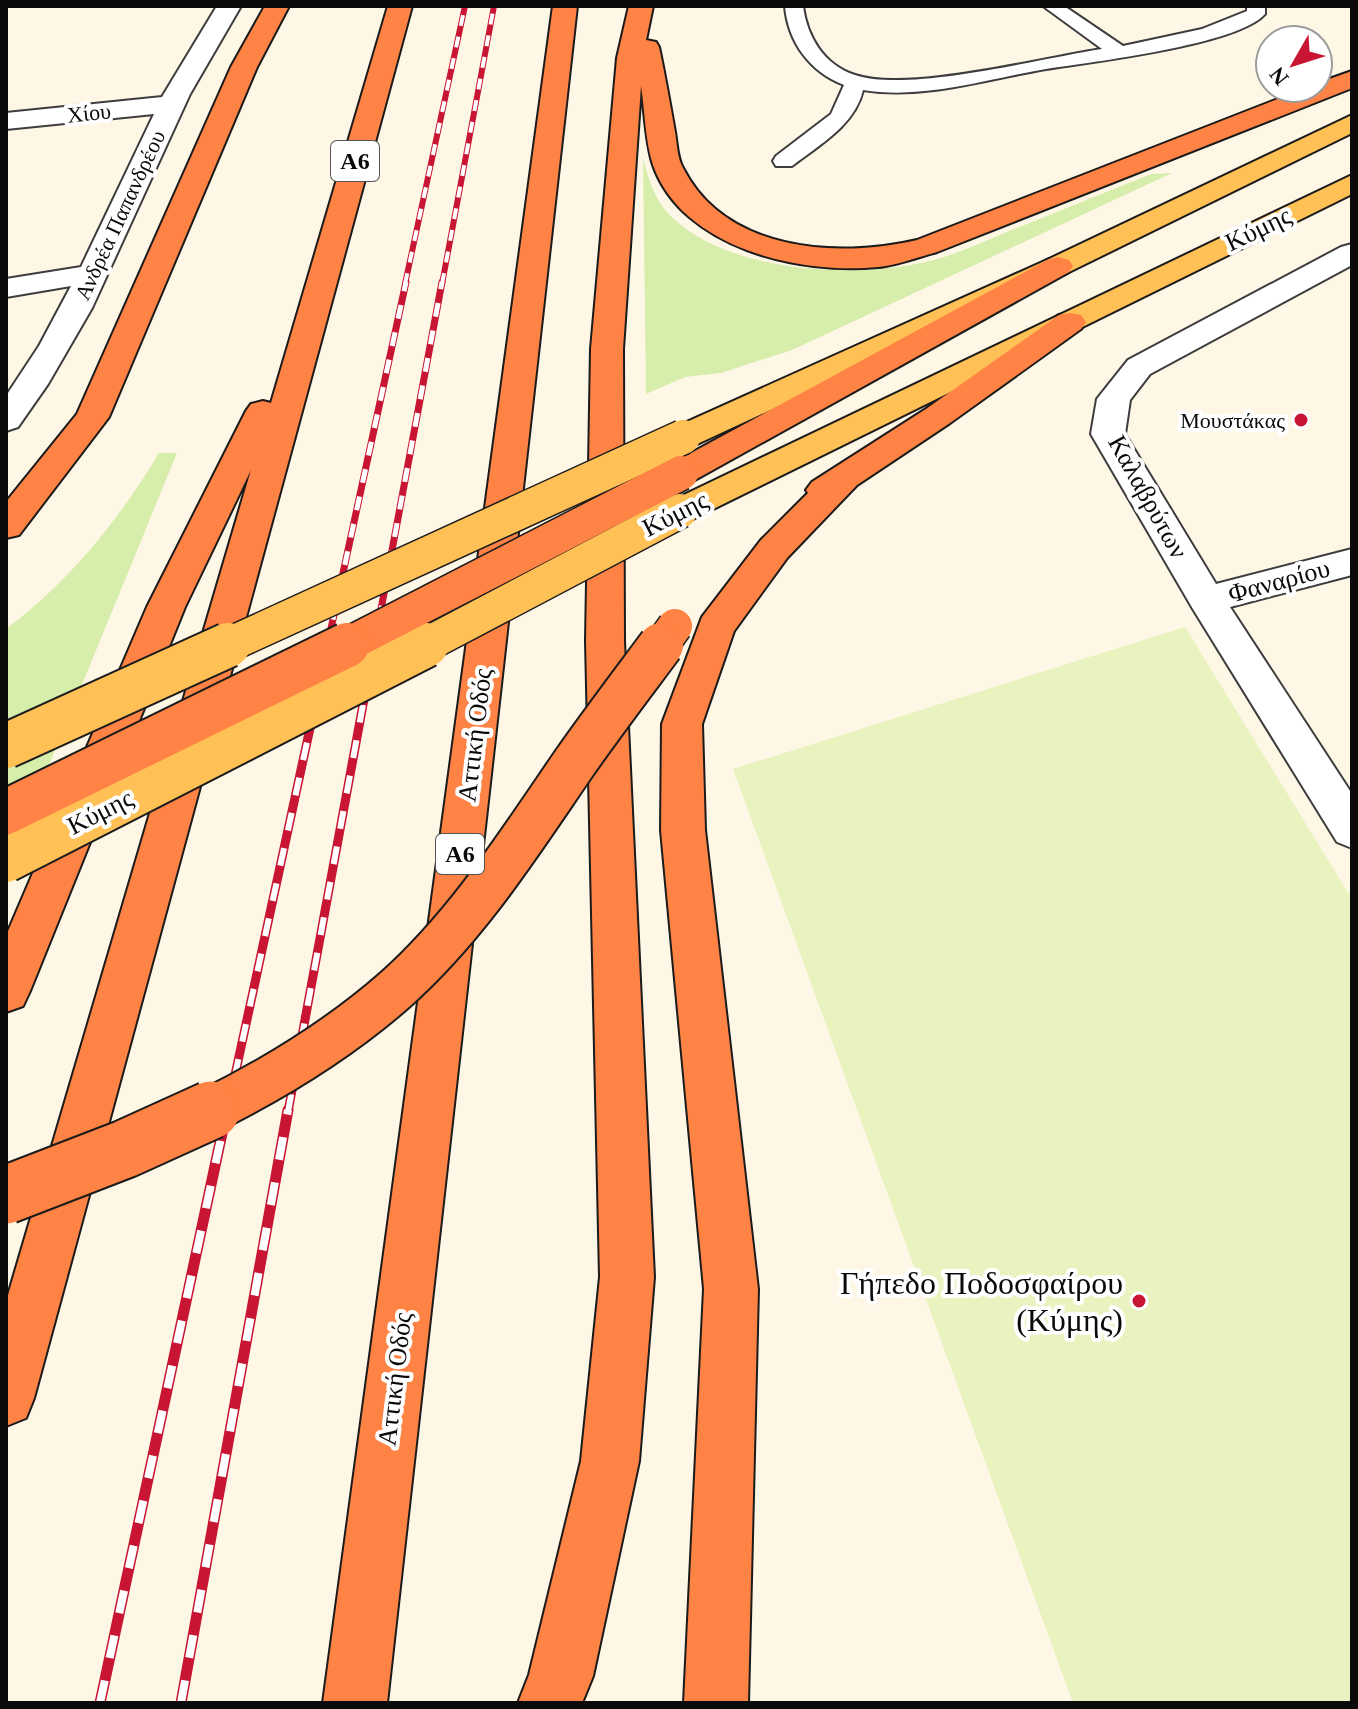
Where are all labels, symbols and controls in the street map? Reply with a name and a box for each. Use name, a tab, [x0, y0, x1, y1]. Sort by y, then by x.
north arrow	[1254, 24, 1334, 104]
text: N	[1264, 62, 1294, 90]
street label: Χίου	[66, 98, 112, 128]
street label: Ανδρέα Παπανδρέου	[70, 126, 170, 304]
road number: Α6	[331, 141, 379, 181]
street label: Κύμης	[1220, 200, 1296, 257]
place label: Μουστάκας	[1180, 408, 1285, 433]
marker: Μουστάκας	[1292, 411, 1310, 429]
street label: Καλαβρύτων	[1102, 430, 1194, 564]
street label: Κύμης	[637, 485, 713, 543]
street label: Φαναρίου	[1225, 554, 1333, 608]
street label: Αττική Οδός	[452, 666, 498, 803]
street label: Κύμης	[62, 783, 138, 841]
road number: Α6	[436, 834, 484, 874]
place label: Γήπεδο Ποδοσφαίρου (Κύμης)	[840, 1265, 1123, 1338]
marker: Γήπεδο Ποδοσφαίρου (Κύμης)	[1130, 1292, 1148, 1310]
street label: Αττική Οδός	[372, 1310, 418, 1447]

